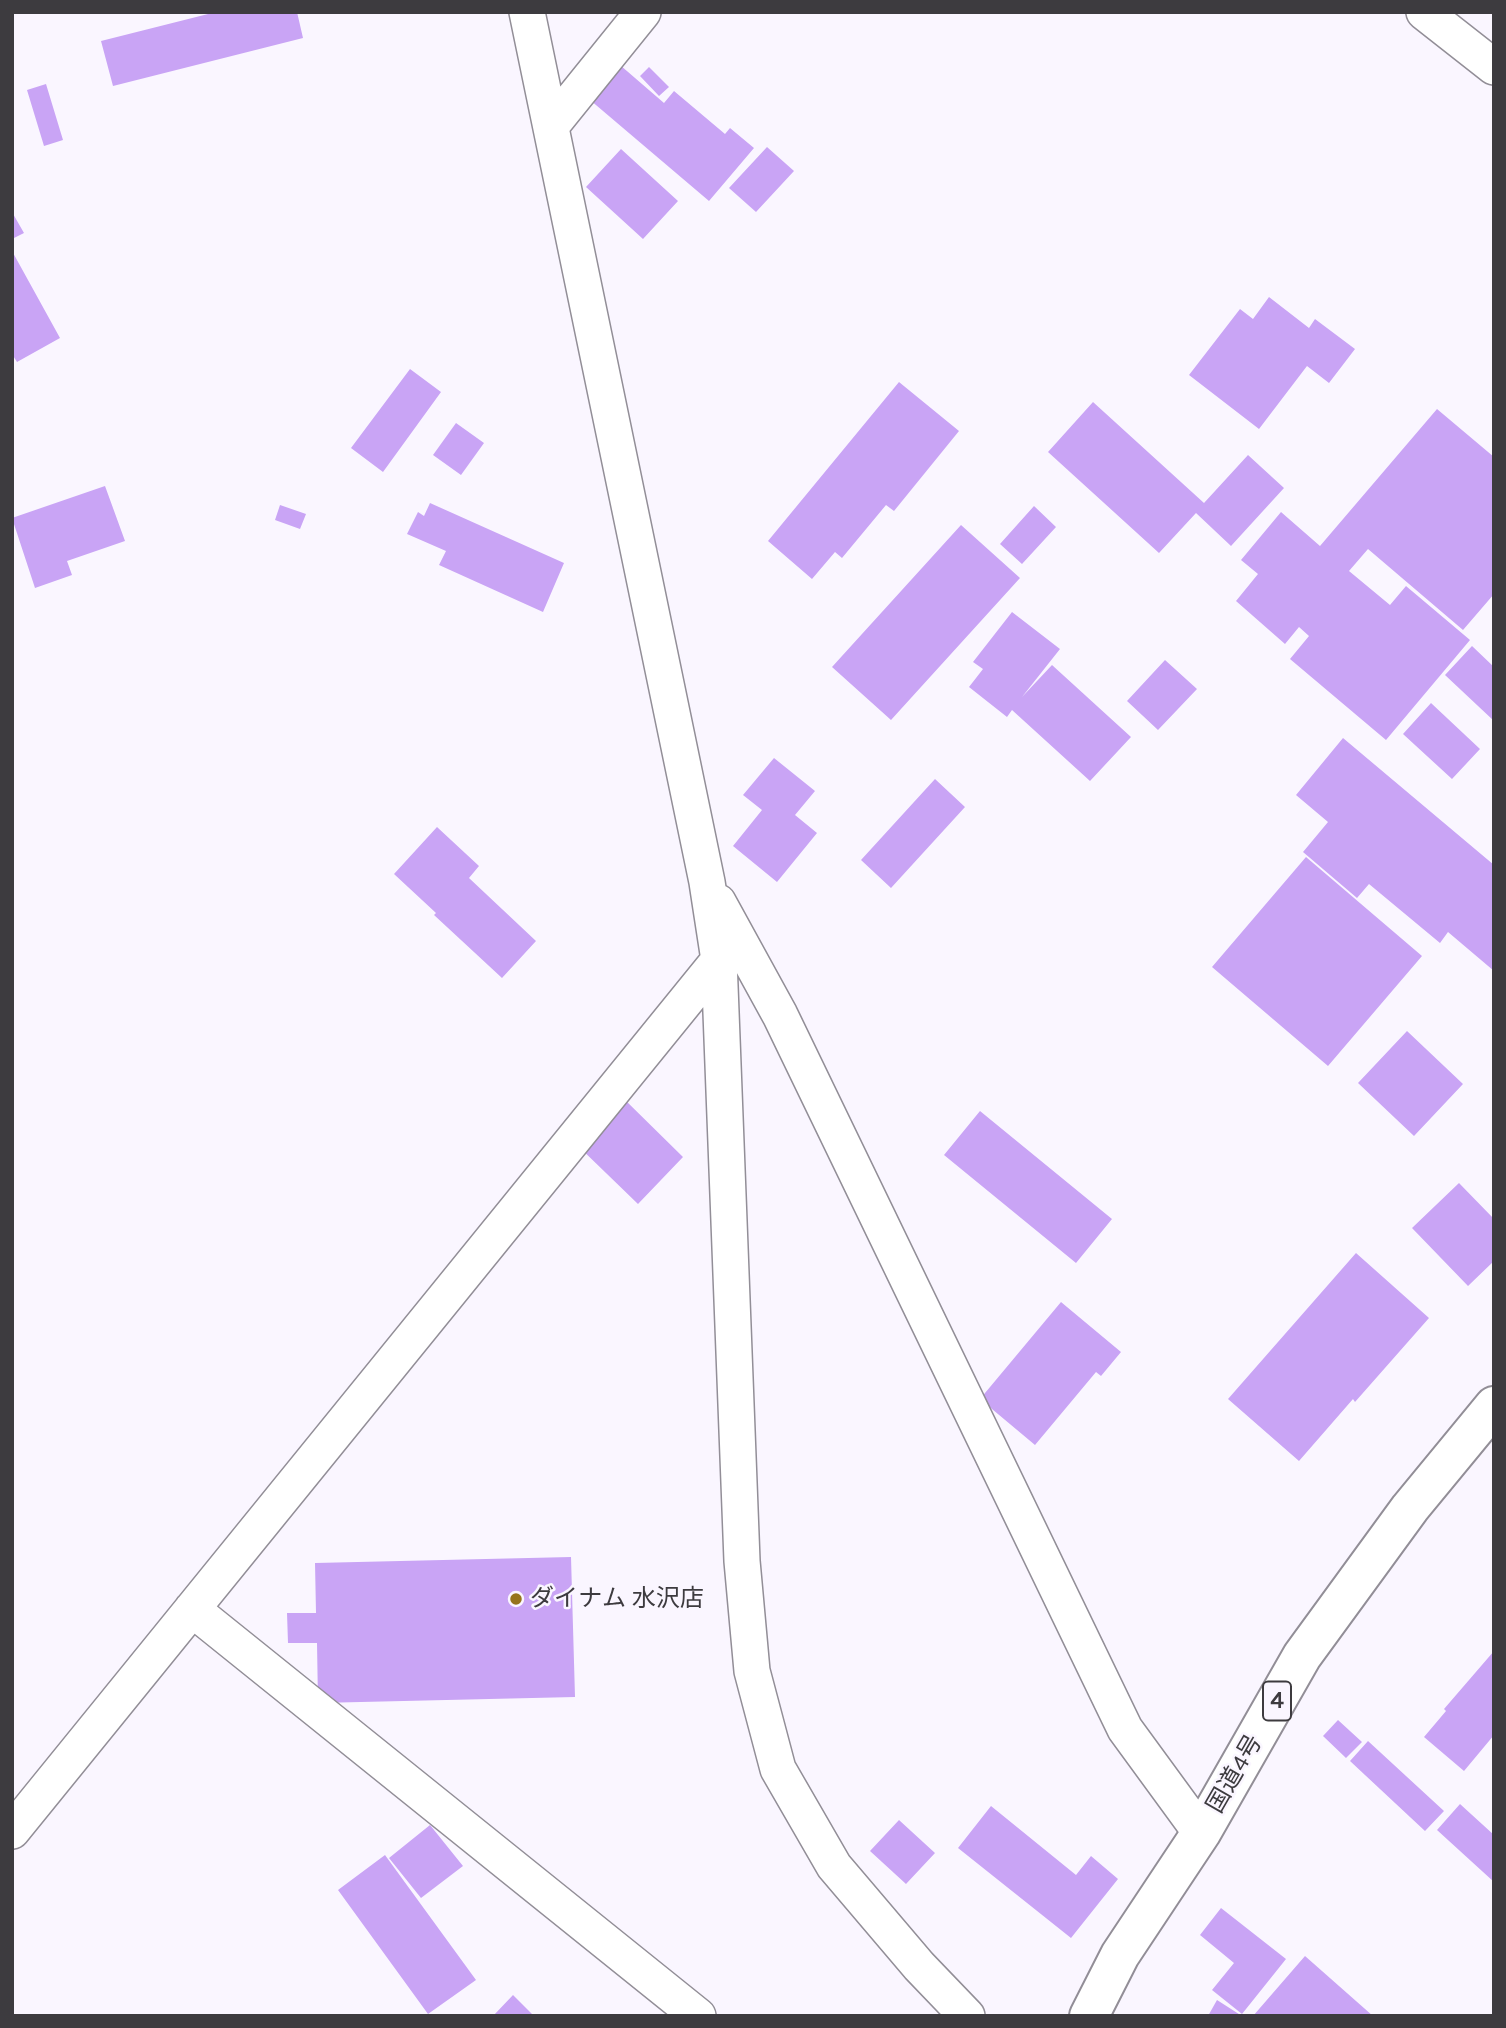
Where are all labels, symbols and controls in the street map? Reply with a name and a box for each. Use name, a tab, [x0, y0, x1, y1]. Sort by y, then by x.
place label: ダイナム 水沢店	[530, 1585, 704, 1613]
marker: ダイナム 水沢店	[508, 1591, 524, 1607]
road number: 4	[1263, 1682, 1291, 1720]
street label: 国道4号	[1201, 1730, 1269, 1818]

